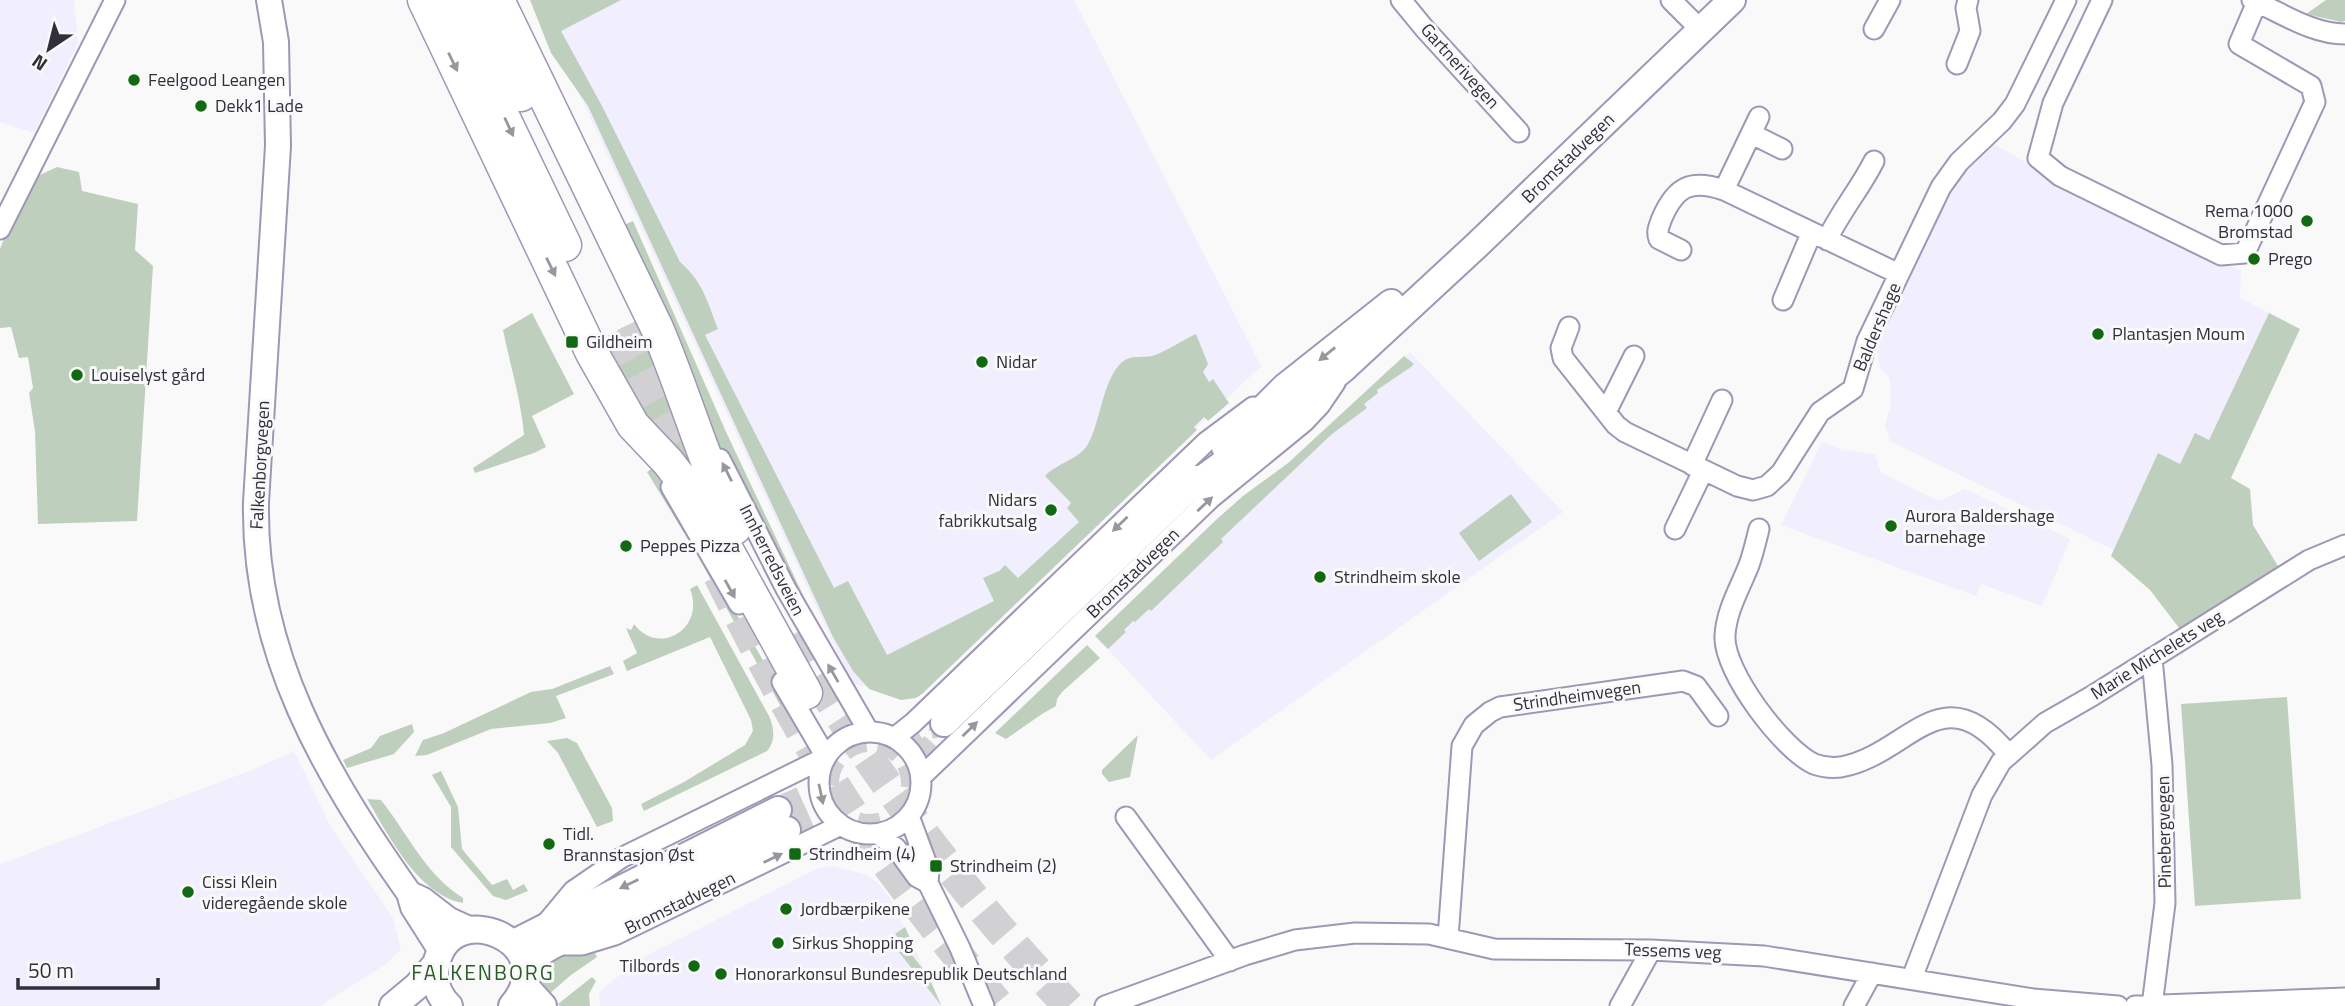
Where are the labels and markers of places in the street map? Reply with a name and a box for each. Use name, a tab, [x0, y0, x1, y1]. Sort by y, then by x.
place label: Feelgood Leangen	[148, 66, 286, 93]
marker: Feelgood Leangen	[126, 72, 142, 88]
place label: Dekk1 Lade	[215, 92, 303, 119]
marker: Dekk1 Lade	[193, 98, 209, 114]
place label: Rema 1000 Bromstad	[2205, 197, 2293, 245]
marker: Rema 1000 Bromstad	[2299, 213, 2315, 229]
place label: Prego	[2268, 245, 2313, 272]
marker: Prego	[2246, 251, 2262, 267]
place label: Plantasjen Moum	[2112, 320, 2245, 347]
marker: Plantasjen Moum	[2090, 326, 2106, 342]
place label: Gildheim	[586, 328, 652, 355]
marker: Gildheim	[564, 334, 580, 350]
place label: Nidar	[996, 348, 1037, 375]
marker: Nidar	[974, 354, 990, 370]
place label: Louiselyst gård	[91, 361, 205, 388]
marker: Louiselyst gård	[69, 367, 85, 383]
place label: Nidars fabrikkutsalg	[938, 486, 1037, 534]
marker: Nidars fabrikkutsalg	[1043, 502, 1059, 518]
place label: Aurora Baldershage barnehage	[1905, 502, 2055, 550]
marker: Aurora Baldershage barnehage	[1883, 518, 1899, 534]
place label: Peppes Pizza	[640, 532, 740, 559]
marker: Peppes Pizza	[618, 538, 634, 554]
place label: Strindheim skole	[1334, 563, 1461, 590]
marker: Strindheim skole	[1312, 569, 1328, 585]
place label: Tidl. Brannstasjon Øst	[563, 820, 695, 868]
marker: Tidl. Brannstasjon Øst	[541, 836, 557, 852]
place label: Strindheim (4)	[809, 840, 916, 867]
marker: Strindheim (4)	[787, 846, 803, 862]
place label: Strindheim (2)	[950, 852, 1057, 879]
marker: Strindheim (2)	[928, 858, 944, 874]
place label: Cissi Klein videregående skole	[202, 868, 347, 916]
marker: Cissi Klein videregående skole	[180, 884, 196, 900]
place label: Jordbærpikene	[800, 895, 910, 922]
marker: Jordbærpikene	[778, 901, 794, 917]
place label: Sirkus Shopping	[792, 929, 913, 956]
marker: Sirkus Shopping	[770, 935, 786, 951]
place label: Tilbords	[620, 952, 680, 979]
marker: Tilbords	[686, 958, 702, 974]
place label: Honorarkonsul Bundesrepublik Deutschland	[735, 960, 1067, 987]
marker: Honorarkonsul Bundesrepublik Deutschland	[713, 966, 729, 982]

